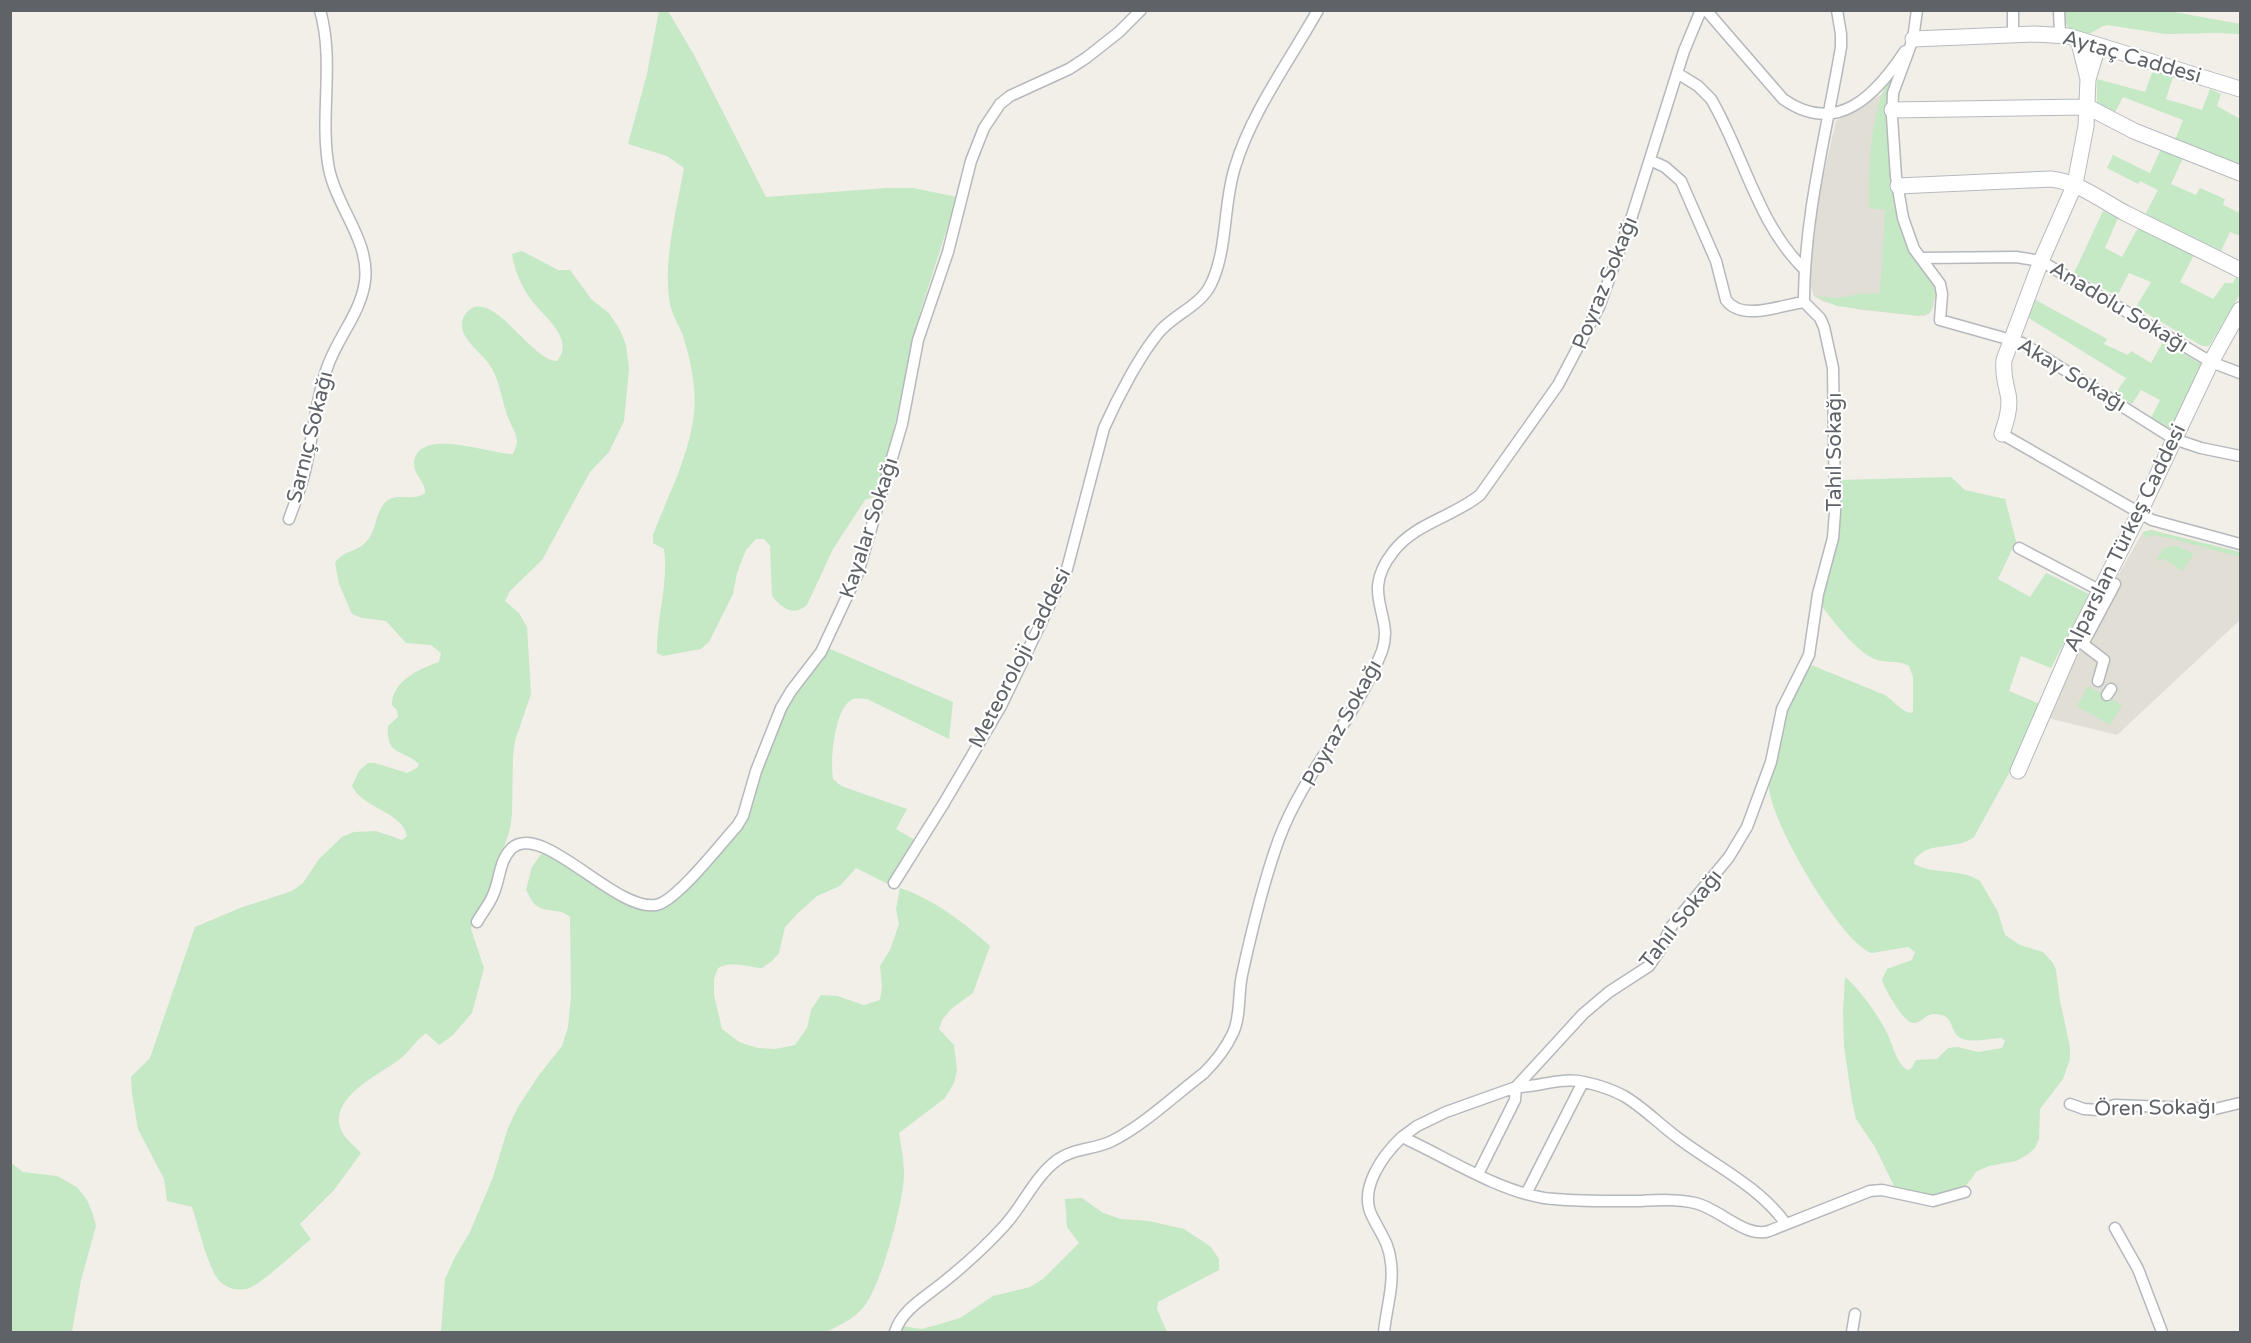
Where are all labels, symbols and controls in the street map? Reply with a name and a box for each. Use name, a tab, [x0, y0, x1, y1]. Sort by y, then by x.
street label: Aytaç Caddesi	[2060, 25, 2204, 89]
street label: Poyraz Sokağı	[1567, 213, 1643, 353]
street label: Anadolu Sokağı	[2045, 256, 2193, 358]
street label: Akay Sokağı	[2013, 333, 2131, 417]
street label: Sarnıç Sokağı	[282, 369, 338, 505]
street label: Tahıl Sokağı	[1822, 393, 1847, 511]
street label: Alparslan Türkeş Caddesi	[2059, 420, 2191, 656]
street label: Kayalar Sokağı	[834, 455, 904, 601]
street label: Meteoroloji Caddesi	[964, 564, 1076, 752]
street label: Poyraz Sokağı	[1297, 655, 1387, 791]
street label: Tahıl Sokağı	[1635, 864, 1727, 974]
street label: Ören Sokağı	[2094, 1094, 2216, 1122]

